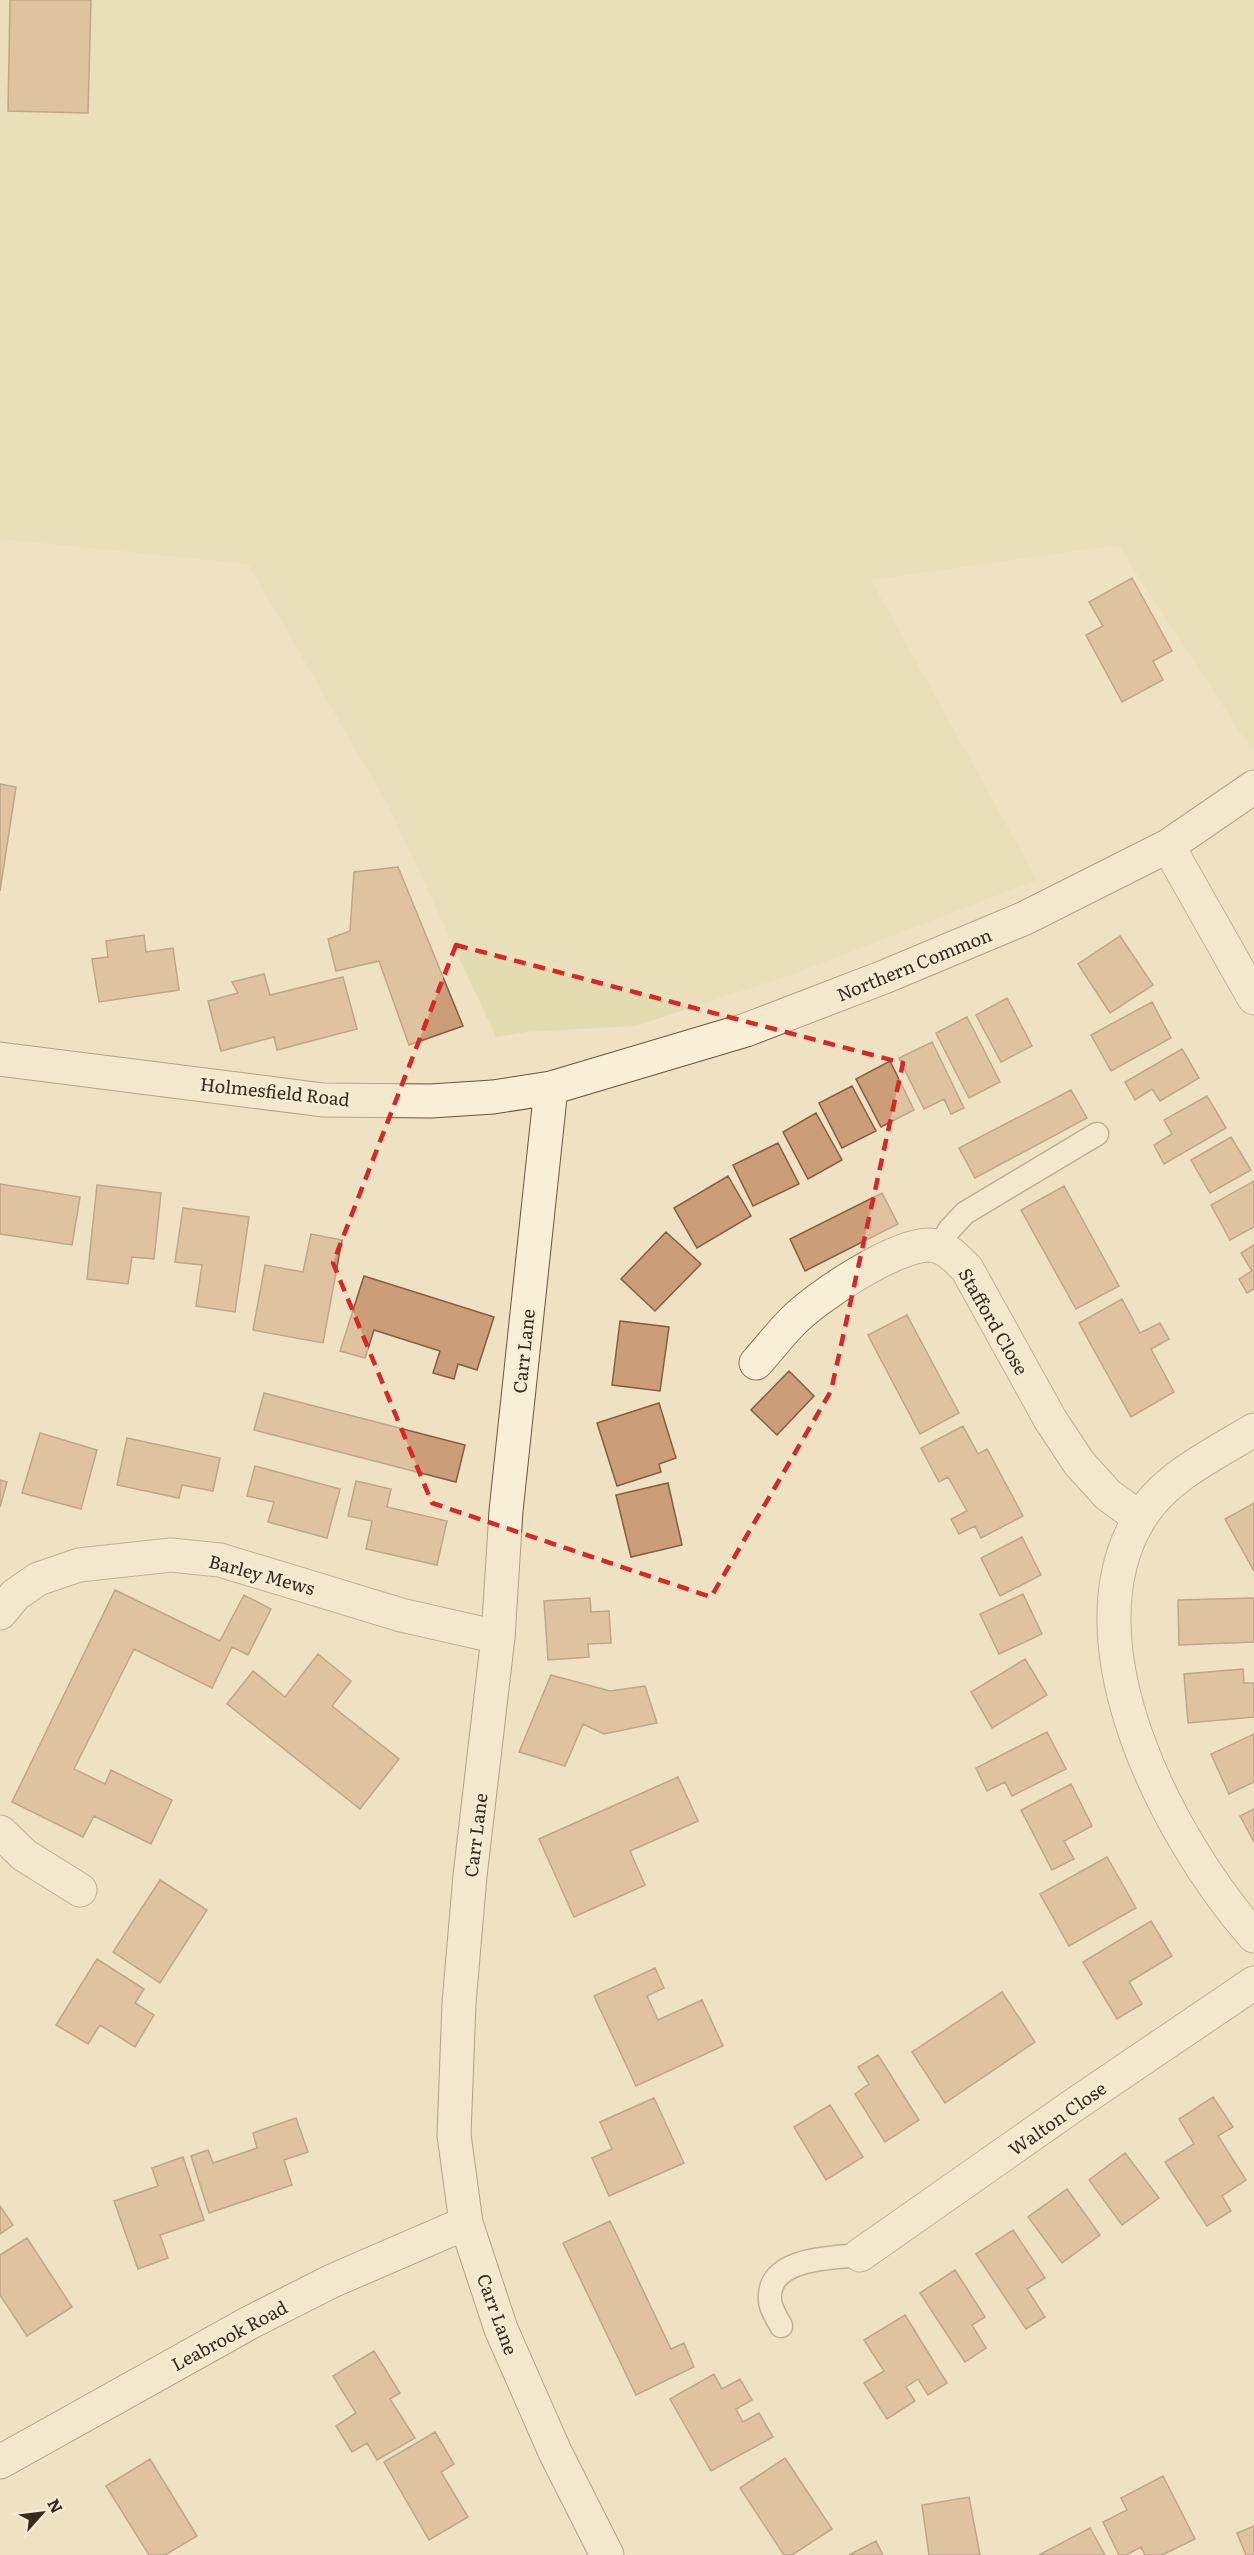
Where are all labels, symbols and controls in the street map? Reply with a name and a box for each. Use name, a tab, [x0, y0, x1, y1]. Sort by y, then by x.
street label: Northern Common	[832, 921, 996, 1007]
street label: Holmesfield Road	[199, 1070, 351, 1112]
street label: Stafford Close	[952, 1263, 1036, 1379]
street label: Carr Lane	[505, 1307, 541, 1395]
street label: Barley Mews	[206, 1547, 318, 1601]
street label: Carr Lane	[456, 1791, 494, 1879]
street label: Walton Close	[1003, 2074, 1111, 2162]
street label: Carr Lane	[471, 2270, 525, 2358]
street label: Leabrook Road	[166, 2293, 292, 2377]
north arrow	[12, 2483, 72, 2543]
text: N	[42, 2494, 70, 2517]

